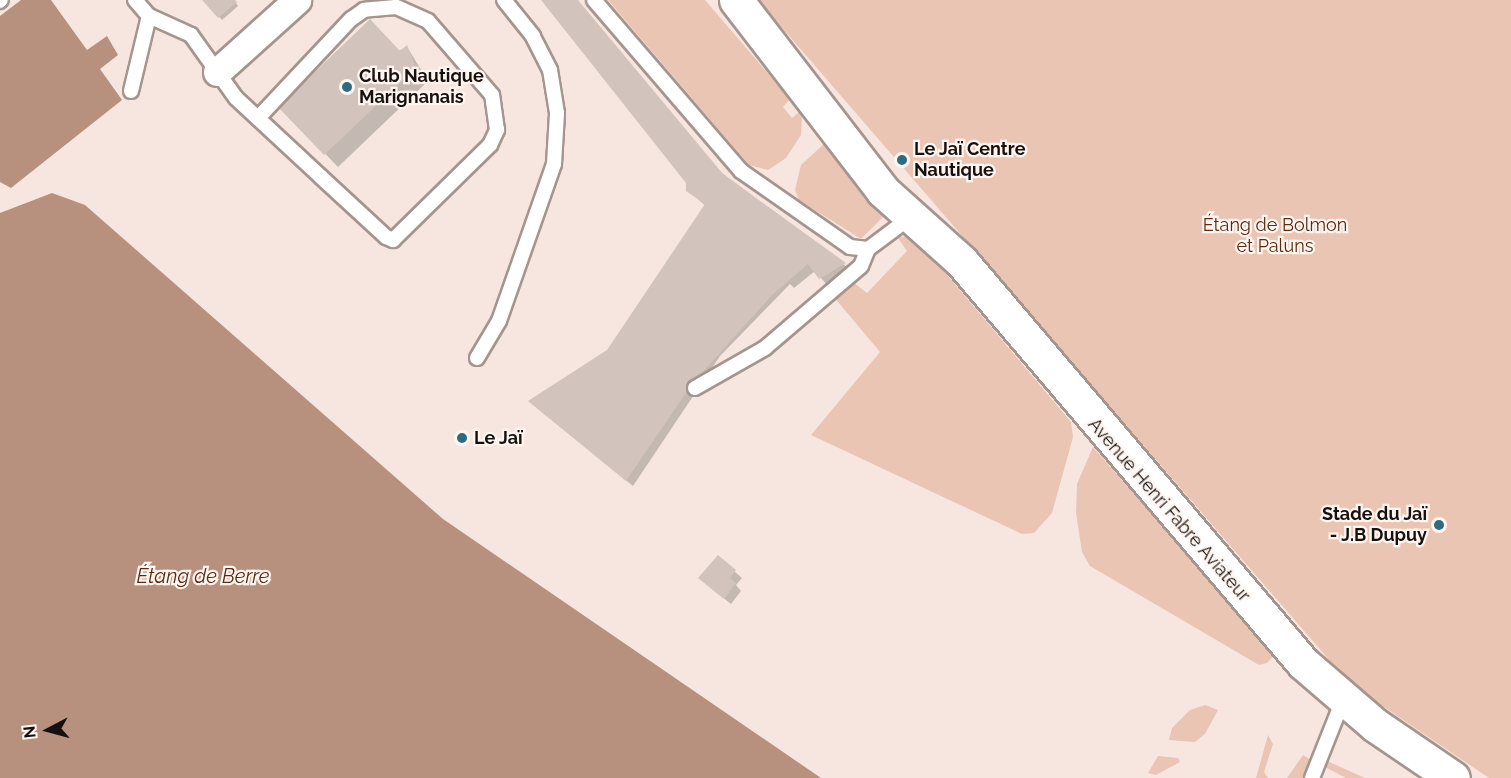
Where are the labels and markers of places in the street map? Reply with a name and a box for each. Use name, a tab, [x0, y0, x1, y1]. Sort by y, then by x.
place label: Club Nautique Marignanais	[359, 66, 484, 109]
marker: Club Nautique Marignanais	[340, 80, 354, 94]
place label: Le Jaï Centre Nautique	[914, 139, 1026, 182]
marker: Le Jaï Centre Nautique	[895, 153, 909, 167]
place label: Le Jaï	[474, 427, 523, 449]
marker: Le Jaï	[455, 431, 469, 445]
place label: Stade du Jaï - J.B Dupuy	[1322, 504, 1427, 546]
marker: Stade du Jaï - J.B Dupuy	[1432, 518, 1446, 532]

